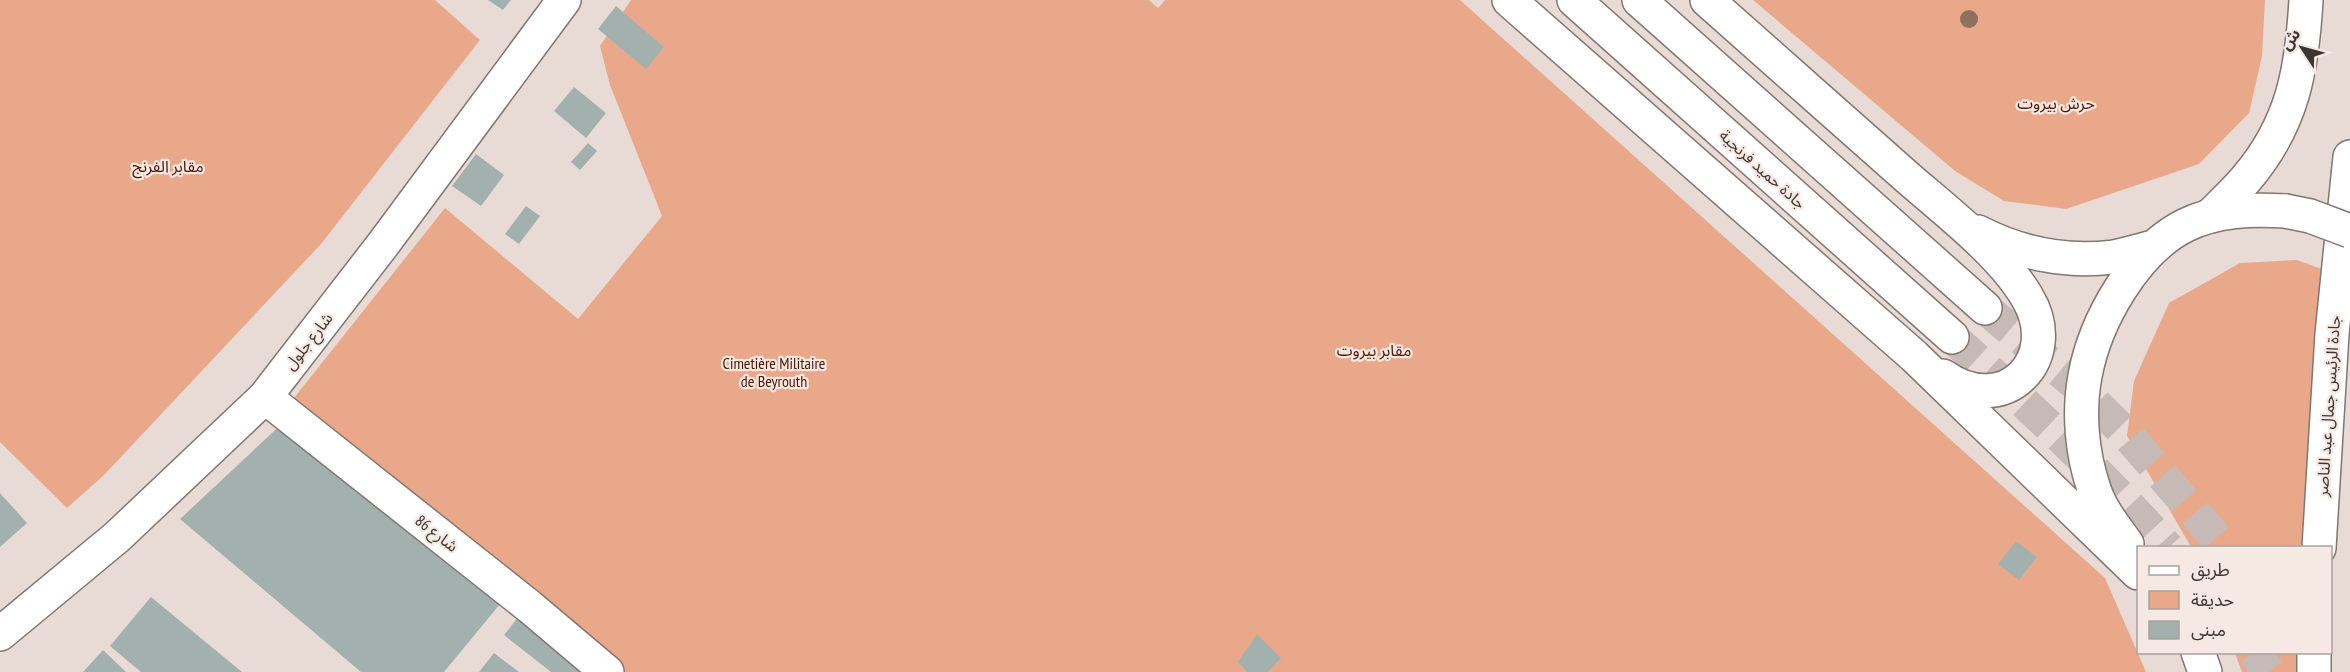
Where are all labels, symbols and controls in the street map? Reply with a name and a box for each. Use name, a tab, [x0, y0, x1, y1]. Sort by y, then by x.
north arrow	[2272, 18, 2332, 78]
text: ش	[2275, 24, 2304, 54]
park label: حرش بيروت	[2017, 93, 2095, 113]
street label: جادة حميد فرنجية	[1716, 125, 1810, 213]
park label: مقابر الفرنج	[132, 156, 204, 179]
street label: شارع جلول	[279, 308, 339, 376]
street label: جادة الرئيس جمال عبد الناصر	[2312, 315, 2345, 498]
park label: مقابر بيروت	[1337, 340, 1411, 360]
park label: Cimetière Militaire de Beyrouth	[723, 353, 825, 391]
street label: شارع 86	[410, 510, 462, 558]
legend	[2137, 546, 2332, 654]
text: طريق	[2191, 558, 2230, 581]
text: حديقة	[2191, 588, 2234, 611]
text: مبنى	[2191, 618, 2226, 641]

